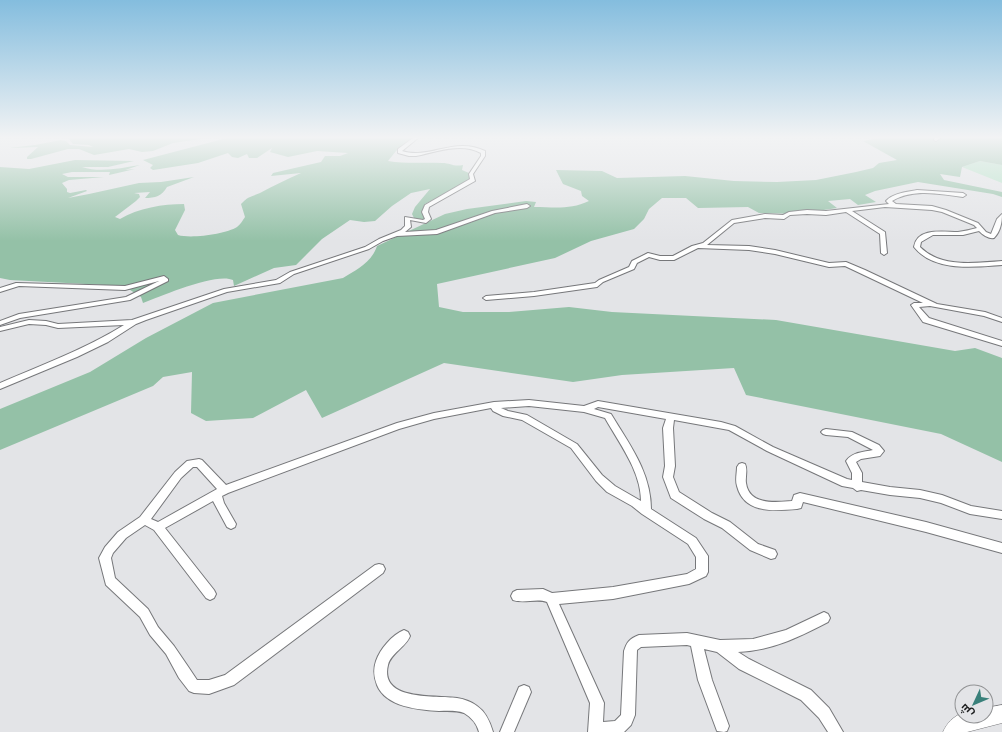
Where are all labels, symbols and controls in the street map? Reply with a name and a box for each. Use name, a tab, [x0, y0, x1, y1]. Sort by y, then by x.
north arrow	[954, 684, 994, 724]
text: ش	[958, 701, 977, 720]

